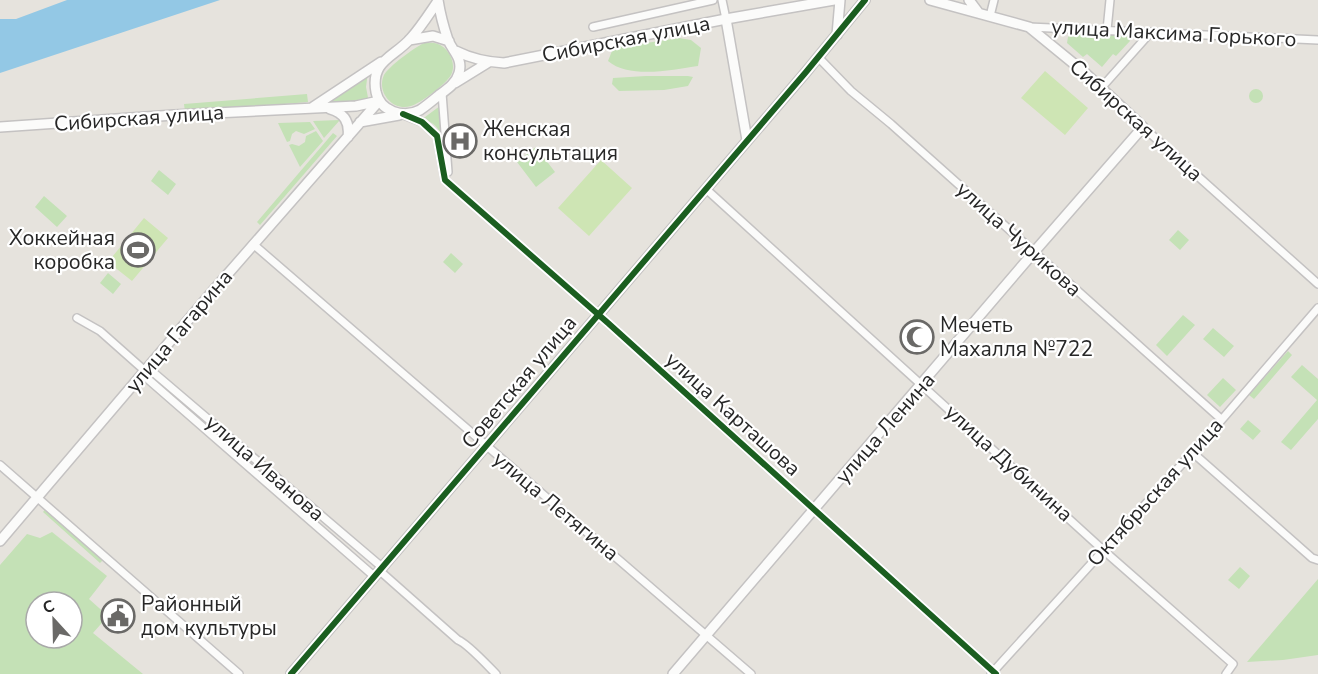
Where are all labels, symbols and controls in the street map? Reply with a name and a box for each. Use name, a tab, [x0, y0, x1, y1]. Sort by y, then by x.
street label: Сибирская улица	[540, 9, 712, 69]
street label: улица Максима Горького	[1051, 13, 1297, 53]
street label: Сибирская улица	[1063, 53, 1209, 187]
street label: Сибирская улица	[53, 98, 225, 138]
place label: Женская консультация	[483, 115, 618, 167]
hospital icon: Женская консультация	[442, 123, 478, 159]
street label: улица Чурикова	[950, 175, 1088, 303]
place label: Хоккейная коробка	[9, 224, 115, 276]
sports icon: Хоккейная коробка	[120, 232, 156, 268]
street label: улица Гагарина	[119, 264, 239, 398]
street label: Советская улица	[455, 310, 583, 454]
place label: Мечеть Махалля №722	[940, 311, 1093, 363]
mosque icon: Мечеть Махалля №722	[899, 319, 935, 355]
street label: улица Карташова	[659, 346, 807, 482]
street label: улица Ленина	[829, 366, 941, 490]
street label: улица Дубинина	[939, 398, 1079, 528]
street label: улица Иванова	[199, 408, 331, 528]
street label: Октябрьская улица	[1081, 412, 1229, 572]
street label: улица Летягина	[487, 445, 625, 567]
north arrow	[24, 590, 84, 650]
place label: Районный дом культуры	[141, 590, 277, 642]
text: С	[40, 595, 58, 619]
public building icon: Районный дом культуры	[100, 598, 136, 634]

